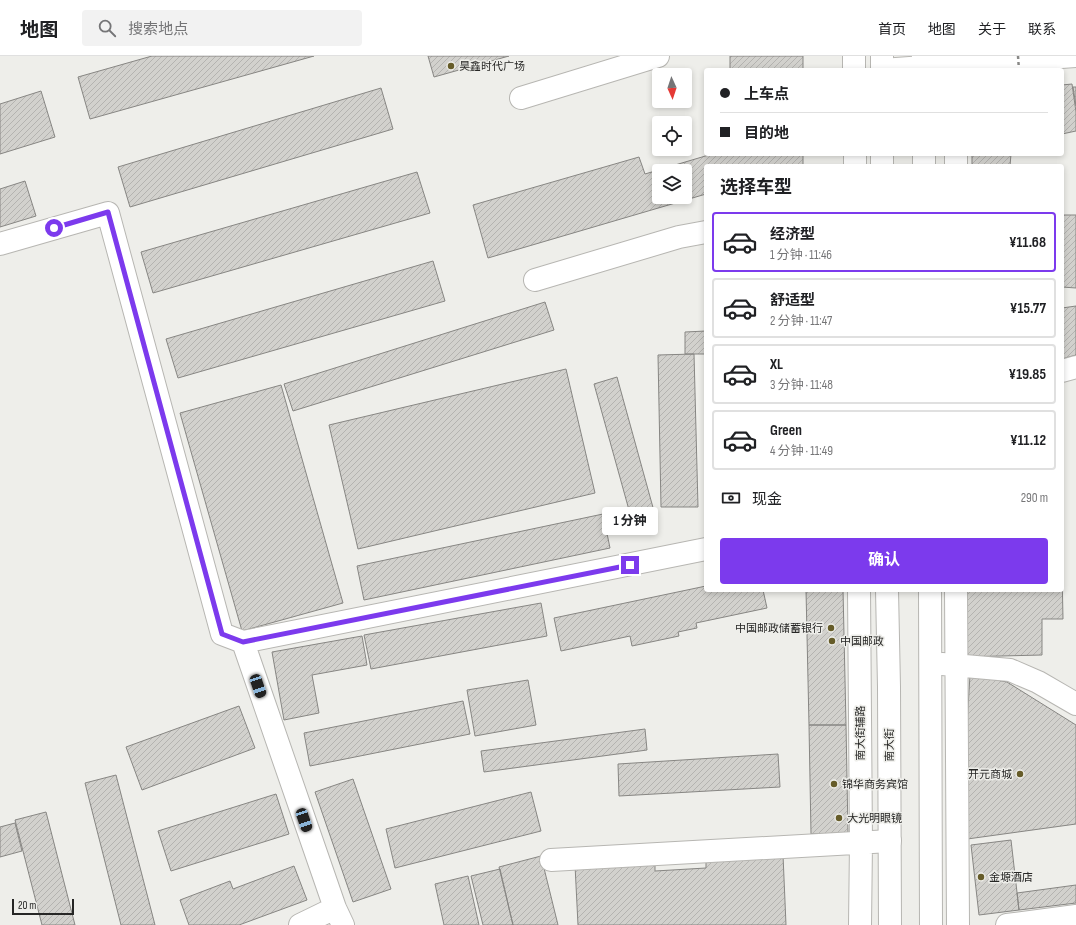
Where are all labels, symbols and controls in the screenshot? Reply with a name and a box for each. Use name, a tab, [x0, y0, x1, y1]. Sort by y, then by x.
search box	[82, 10, 362, 46]
icon: search	[96, 17, 118, 39]
text: 地图	[20, 19, 58, 42]
text: 搜索地点	[128, 20, 188, 39]
text: 首页	[878, 21, 906, 38]
text: 地图	[928, 21, 956, 38]
text: 关于	[978, 21, 1006, 38]
text: 联系	[1028, 21, 1056, 38]
place label: 昊鑫时代广场	[459, 60, 525, 73]
marker: 昊鑫时代广场	[446, 61, 456, 71]
north arrow	[652, 68, 692, 108]
map controls	[652, 68, 692, 204]
text: 上车点	[744, 85, 789, 104]
button: locate	[652, 116, 692, 156]
text: 目的地	[744, 124, 789, 143]
button: layers	[652, 164, 692, 204]
text: 选择车型	[720, 177, 792, 198]
route start	[45, 219, 63, 237]
icon: car	[722, 224, 758, 260]
text: 经济型	[770, 225, 815, 244]
text: ¥11.68	[1009, 233, 1046, 252]
text: 1 分钟 · 11:46	[770, 247, 832, 263]
icon: car	[722, 290, 758, 326]
text: 舒适型	[770, 291, 815, 310]
text: ¥15.77	[1010, 299, 1046, 318]
text: 2 分钟 · 11:47	[770, 313, 832, 329]
text: XL	[770, 355, 783, 374]
icon: car	[722, 356, 758, 392]
text: ¥19.85	[1008, 365, 1046, 384]
text: 3 分钟 · 11:48	[770, 377, 833, 393]
text: Green	[770, 421, 802, 440]
icon: car	[722, 422, 758, 458]
text: ¥11.12	[1010, 431, 1046, 450]
text: 4 分钟 · 11:49	[770, 443, 833, 459]
icon: cash	[720, 487, 742, 509]
text: 现金	[752, 490, 782, 509]
text: 290 m	[1021, 490, 1048, 506]
callout: 1 分钟	[602, 507, 658, 535]
text: 1 分钟	[613, 513, 647, 529]
button: 确认	[720, 538, 1048, 584]
route end	[621, 556, 639, 574]
place label: 中国邮政储蓄银行	[735, 622, 823, 635]
marker: 中国邮政储蓄银行	[826, 623, 836, 633]
place label: 中国邮政	[840, 635, 884, 648]
marker: 中国邮政	[827, 636, 837, 646]
car	[248, 673, 268, 699]
street label: 南大街辅路	[854, 706, 867, 761]
street label: 南大街	[883, 729, 896, 762]
place label: 开元商城	[968, 768, 1012, 781]
marker: 开元商城	[1015, 769, 1025, 779]
place label: 锦华商务宾馆	[842, 778, 908, 791]
marker: 锦华商务宾馆	[829, 779, 839, 789]
car	[294, 807, 314, 833]
place label: 大光明眼镜	[847, 812, 902, 825]
marker: 大光明眼镜	[834, 813, 844, 823]
place label: 金塬酒店	[989, 871, 1033, 884]
marker: 金塬酒店	[976, 872, 986, 882]
scale bar	[12, 897, 74, 916]
text: 20 m	[18, 899, 36, 912]

